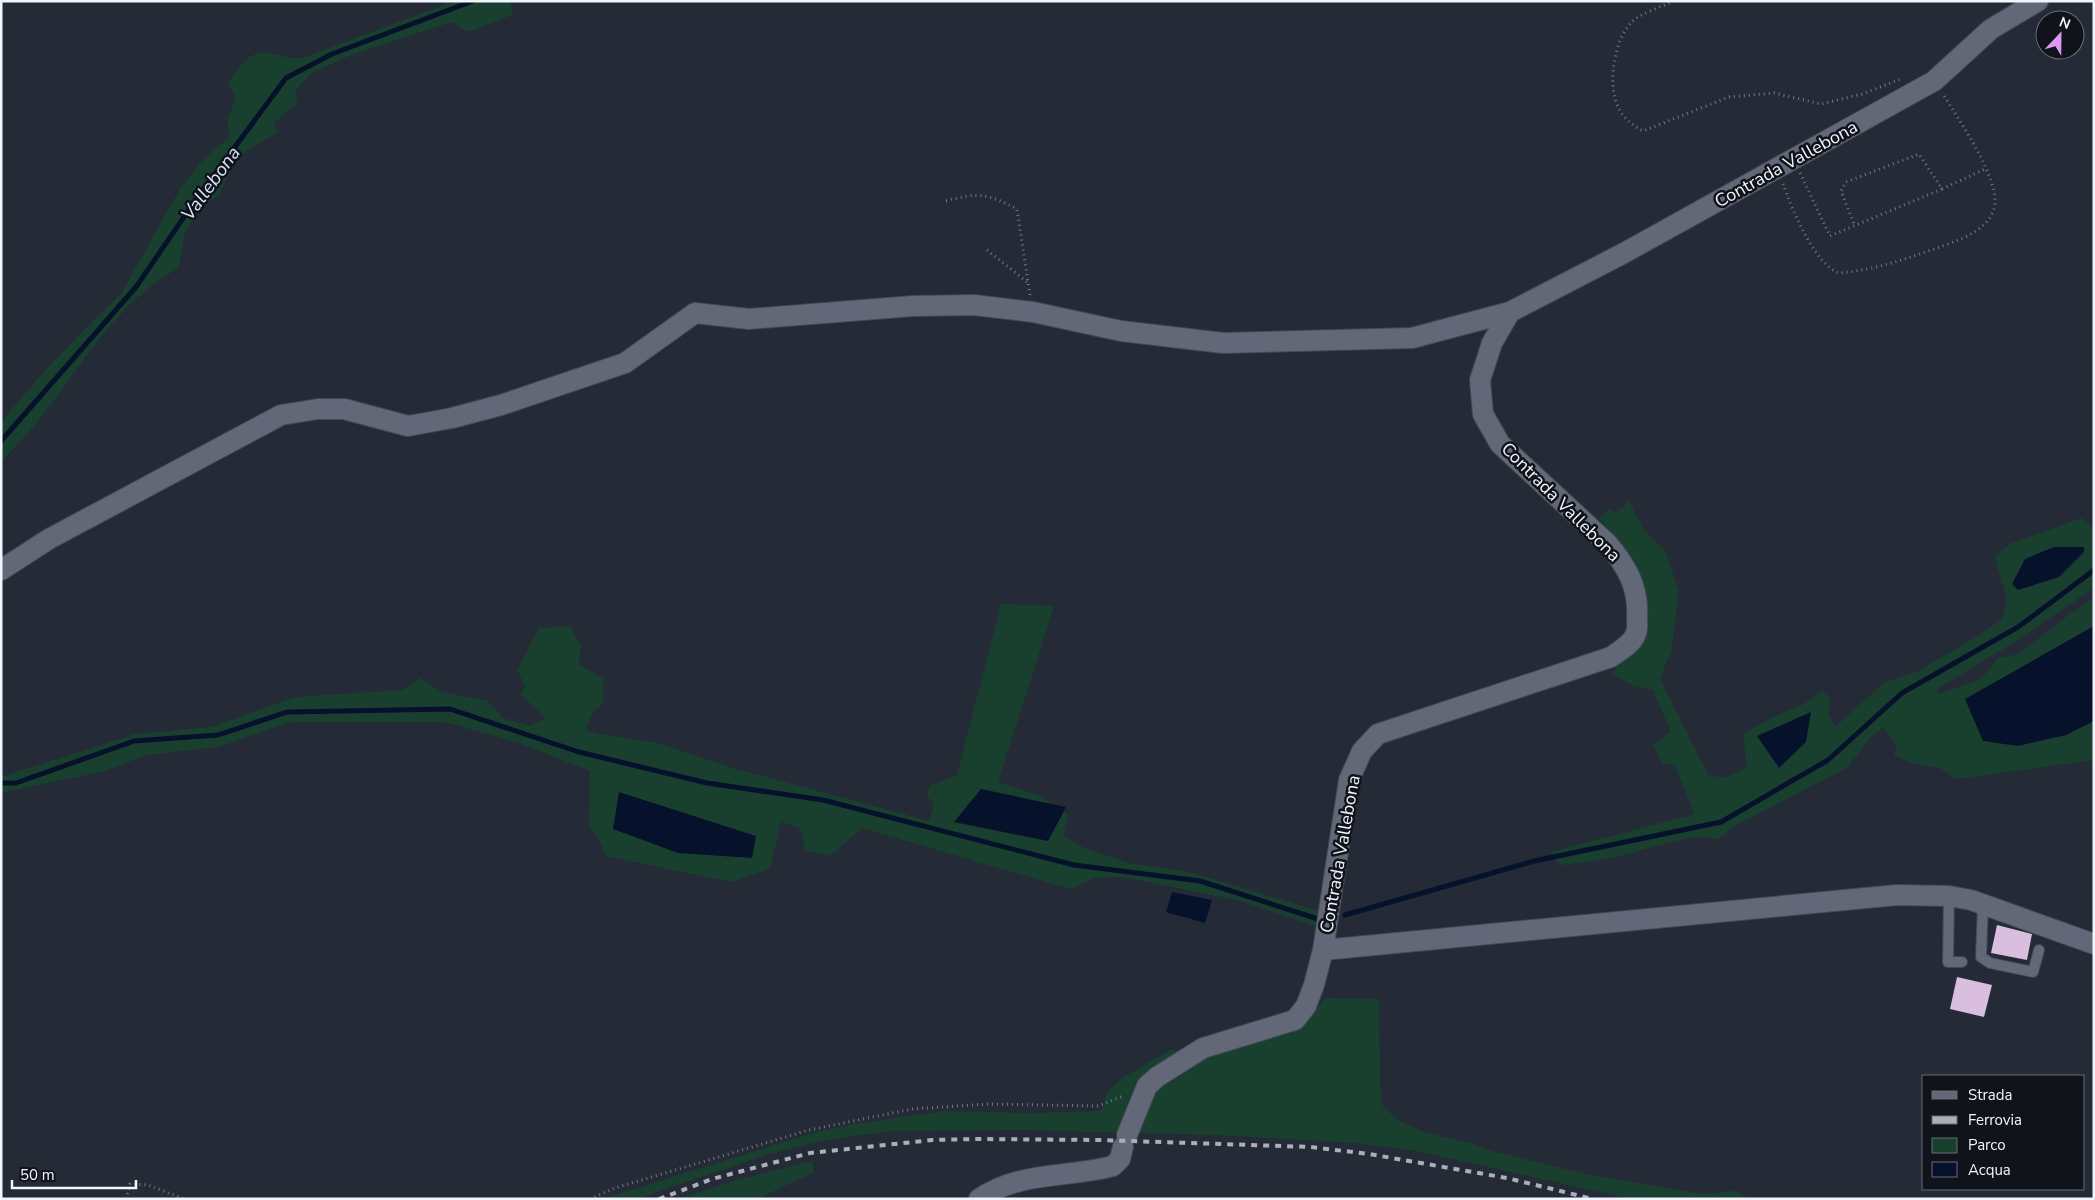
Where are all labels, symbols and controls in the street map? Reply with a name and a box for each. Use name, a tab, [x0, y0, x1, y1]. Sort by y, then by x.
north arrow	[2035, 10, 2085, 60]
text: N	[2056, 13, 2073, 34]
street label: Contrada Vallebona	[1710, 115, 1862, 213]
water label: Vallebona	[175, 141, 247, 226]
street label: Contrada Vallebona	[1496, 437, 1626, 567]
street label: Contrada Vallebona	[1314, 773, 1366, 935]
legend	[1922, 1075, 2085, 1190]
text: Strada	[1968, 1085, 2012, 1105]
text: Ferrovia	[1968, 1110, 2022, 1130]
text: Parco	[1968, 1135, 2006, 1155]
scale bar	[12, 1158, 136, 1190]
text: Acqua	[1968, 1160, 2011, 1180]
text: 50 m	[20, 1165, 55, 1185]

